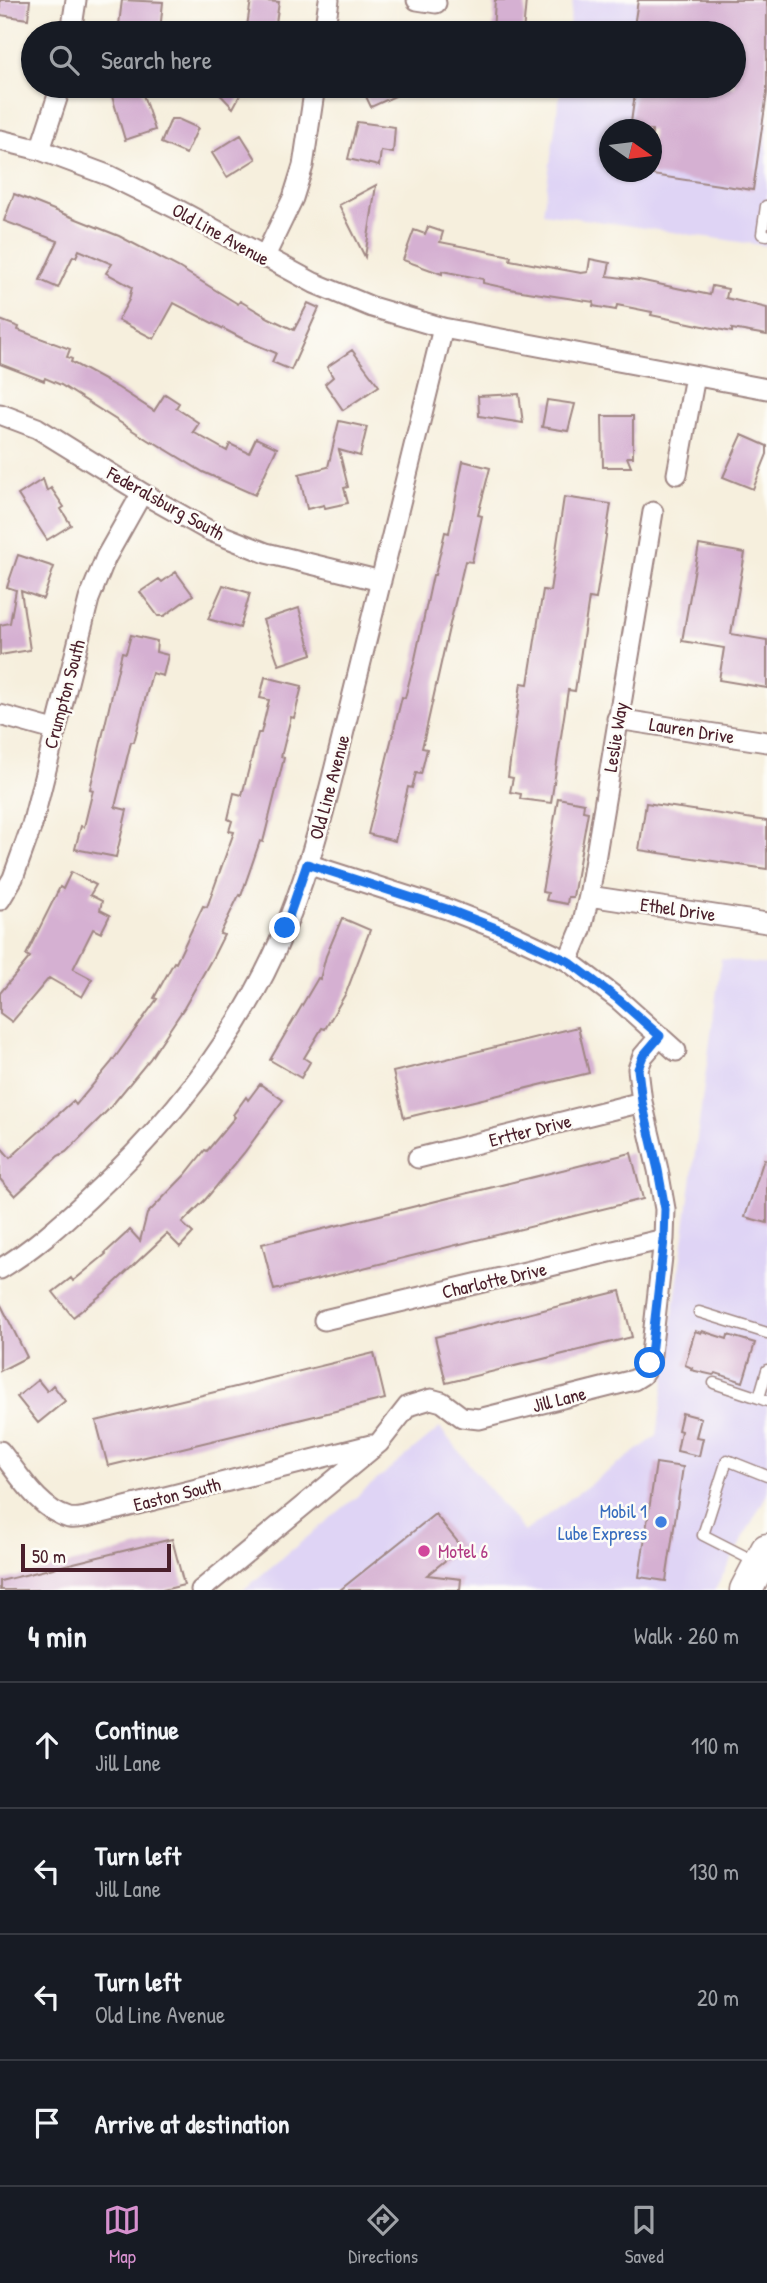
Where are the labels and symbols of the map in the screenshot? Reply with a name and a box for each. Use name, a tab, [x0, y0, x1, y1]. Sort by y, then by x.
north arrow	[599, 119, 662, 182]
street label: Old Line Avenue	[168, 197, 275, 272]
street label: Federalsburg South	[102, 459, 230, 546]
street label: Crumpton South	[37, 637, 91, 751]
street label: Leslie Way	[597, 700, 633, 774]
street label: Lauren Drive	[648, 710, 737, 750]
street label: Old Line Avenue	[303, 731, 356, 842]
street label: Ethel Drive	[639, 891, 718, 927]
route end	[269, 912, 300, 943]
street label: Ertter Drive	[486, 1107, 574, 1153]
street label: Charlotte Drive	[439, 1255, 549, 1305]
route start	[634, 1347, 665, 1378]
street label: Jill Lane	[529, 1380, 589, 1418]
street label: Easton South	[131, 1471, 223, 1517]
place label: Mobil 1 Lube Express	[558, 1498, 647, 1546]
marker: Mobil 1 Lube Express	[653, 1514, 669, 1530]
place label: Motel 6	[438, 1538, 488, 1564]
scale bar	[21, 1541, 172, 1573]
marker: Motel 6	[416, 1543, 432, 1559]

